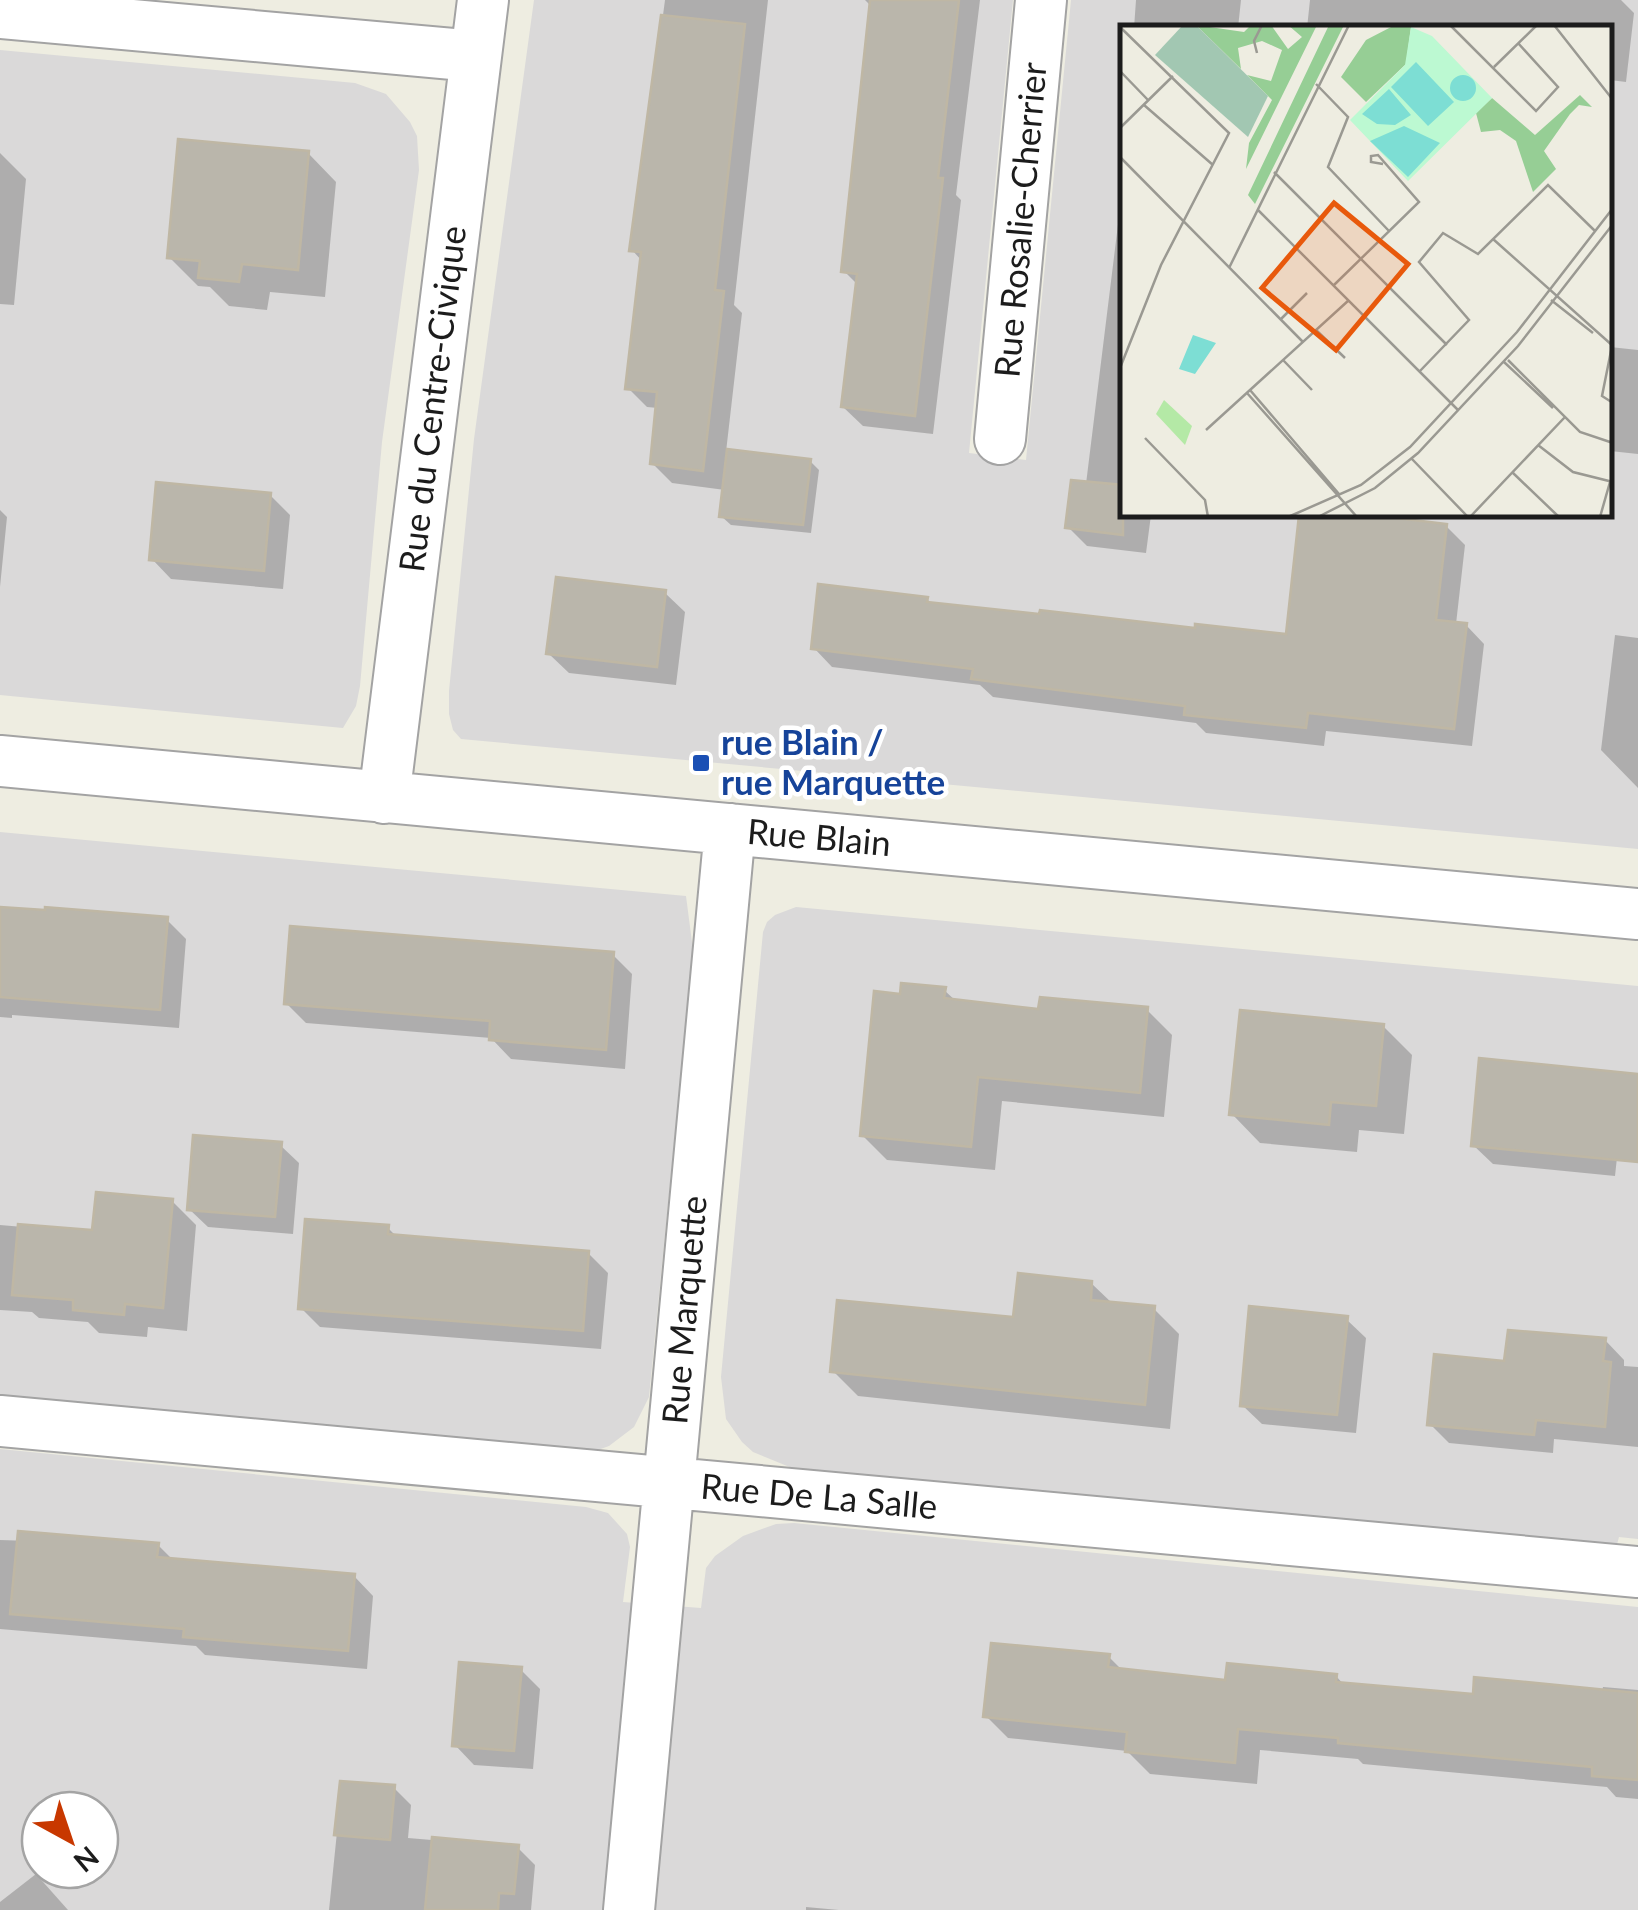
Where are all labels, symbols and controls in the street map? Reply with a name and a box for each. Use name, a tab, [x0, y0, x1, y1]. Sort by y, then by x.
inset map	[1120, 25, 1613, 518]
street label: Rue Rosalie-Cherrier	[984, 60, 1054, 379]
street label: Rue du Centre-Civique	[389, 223, 473, 574]
place label: rue Blain / rue Marquette	[721, 720, 945, 802]
marker: rue Blain / rue Marquette	[690, 752, 712, 774]
street label: Rue Blain	[746, 809, 893, 863]
street label: Rue Marquette	[652, 1194, 714, 1426]
street label: Rue De La Salle	[699, 1464, 939, 1526]
north arrow	[20, 1790, 120, 1890]
text: N	[68, 1840, 106, 1880]

